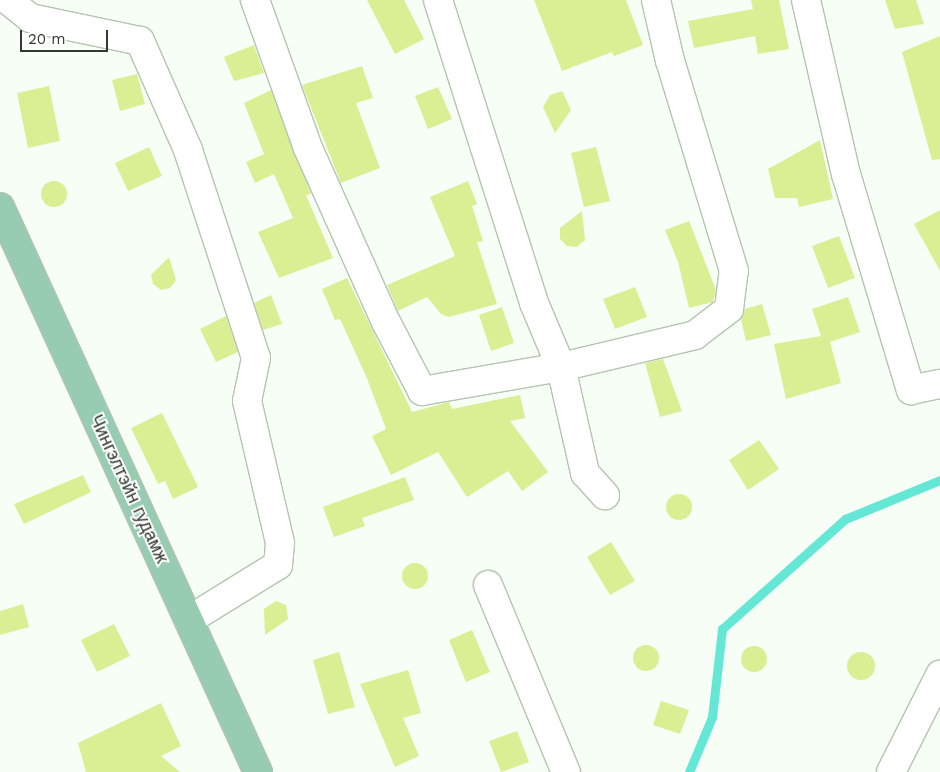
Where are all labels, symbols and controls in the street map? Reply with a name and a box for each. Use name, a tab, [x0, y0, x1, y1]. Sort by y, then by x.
scale bar	[22, 20, 110, 52]
text: 20 m	[28, 30, 66, 48]
street label: Чингэлтэйн гудамж	[85, 411, 173, 567]

